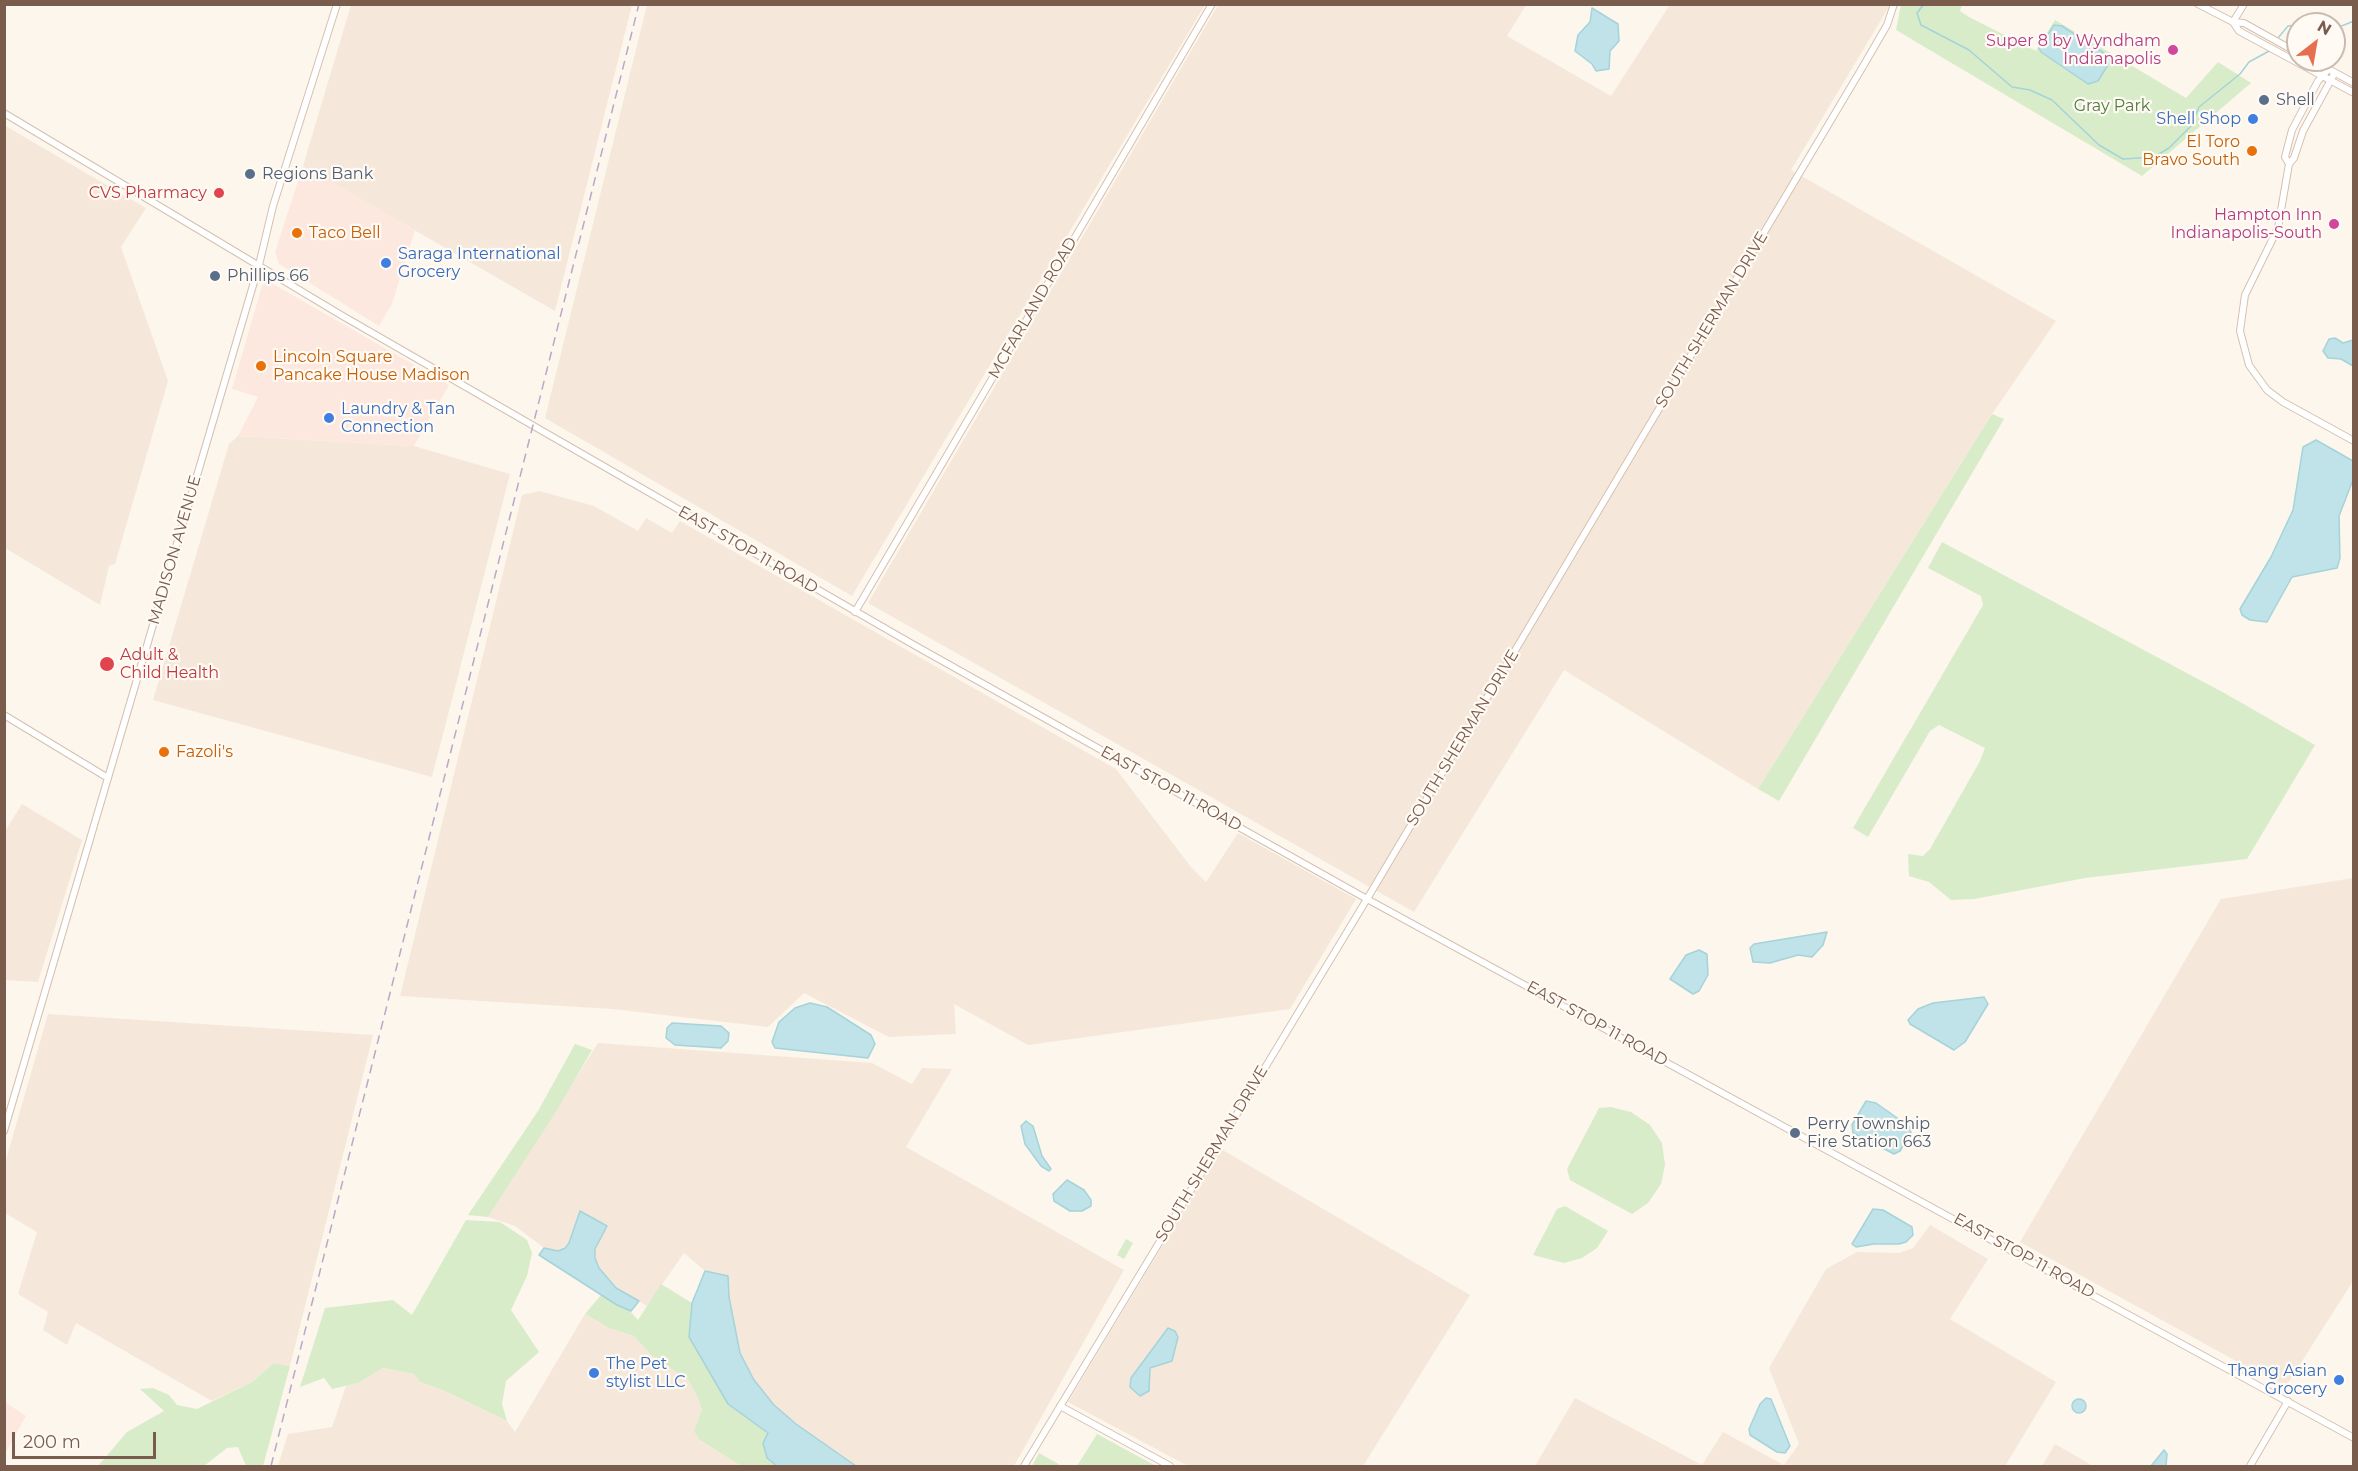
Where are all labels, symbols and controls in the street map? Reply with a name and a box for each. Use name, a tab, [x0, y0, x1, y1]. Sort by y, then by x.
north arrow	[2286, 12, 2346, 72]
text: N	[2314, 16, 2335, 39]
place label: Super 8 by Wyndham Indianapolis	[1986, 31, 2161, 69]
marker: Super 8 by Wyndham Indianapolis	[2166, 43, 2180, 57]
place label: Shell	[2276, 90, 2315, 110]
marker: Shell	[2257, 93, 2271, 107]
park label: Gray Park	[2074, 96, 2150, 116]
place label: Shell Shop	[2156, 109, 2241, 129]
marker: Shell Shop	[2246, 112, 2260, 126]
place label: El Toro Bravo South	[2142, 132, 2240, 170]
marker: El Toro Bravo South	[2245, 144, 2259, 158]
place label: Regions Bank	[262, 164, 373, 184]
marker: Regions Bank	[243, 167, 257, 181]
place label: CVS Pharmacy	[89, 183, 207, 203]
marker: CVS Pharmacy	[212, 186, 226, 200]
place label: Hampton Inn Indianapolis-South	[2170, 205, 2322, 243]
marker: Hampton Inn Indianapolis-South	[2327, 217, 2341, 231]
place label: Taco Bell	[309, 223, 381, 243]
marker: Taco Bell	[290, 226, 304, 240]
street label: SOUTH SHERMAN DRIVE	[1652, 228, 1772, 412]
street label: MCFARLAND ROAD	[985, 234, 1081, 382]
place label: Saraga International Grocery	[398, 244, 561, 282]
marker: Saraga International Grocery	[379, 256, 393, 270]
place label: Phillips 66	[227, 266, 309, 286]
marker: Phillips 66	[208, 269, 222, 283]
place label: Lincoln Square Pancake House Madison	[273, 347, 470, 385]
marker: Lincoln Square Pancake House Madison	[254, 359, 268, 373]
place label: Laundry & Tan Connection	[341, 399, 455, 437]
marker: Laundry & Tan Connection	[322, 411, 336, 425]
street label: MADISON AVENUE	[145, 473, 205, 627]
street label: EAST STOP 11 ROAD	[675, 502, 821, 598]
place label: Adult & Child Health	[120, 645, 219, 683]
street label: SOUTH SHERMAN DRIVE	[1403, 646, 1523, 830]
marker: Adult & Child Health	[98, 655, 116, 673]
place label: Fazoli's	[176, 742, 233, 762]
street label: EAST STOP 11 ROAD	[1097, 742, 1245, 836]
marker: Fazoli's	[157, 745, 171, 759]
street label: EAST STOP 11 ROAD	[1523, 977, 1671, 1071]
street label: SOUTH SHERMAN DRIVE	[1152, 1062, 1272, 1246]
place label: Perry Township Fire Station 663	[1807, 1114, 1931, 1152]
marker: Perry Township Fire Station 663	[1788, 1126, 1802, 1140]
street label: EAST STOP 11 ROAD	[1950, 1209, 2098, 1303]
place label: The Pet stylist LLC	[606, 1354, 685, 1392]
place label: Thang Asian Grocery	[2228, 1361, 2327, 1399]
marker: The Pet stylist LLC	[587, 1366, 601, 1380]
marker: Thang Asian Grocery	[2332, 1373, 2346, 1387]
scale bar	[15, 1420, 159, 1458]
text: 200 m	[23, 1431, 81, 1453]

